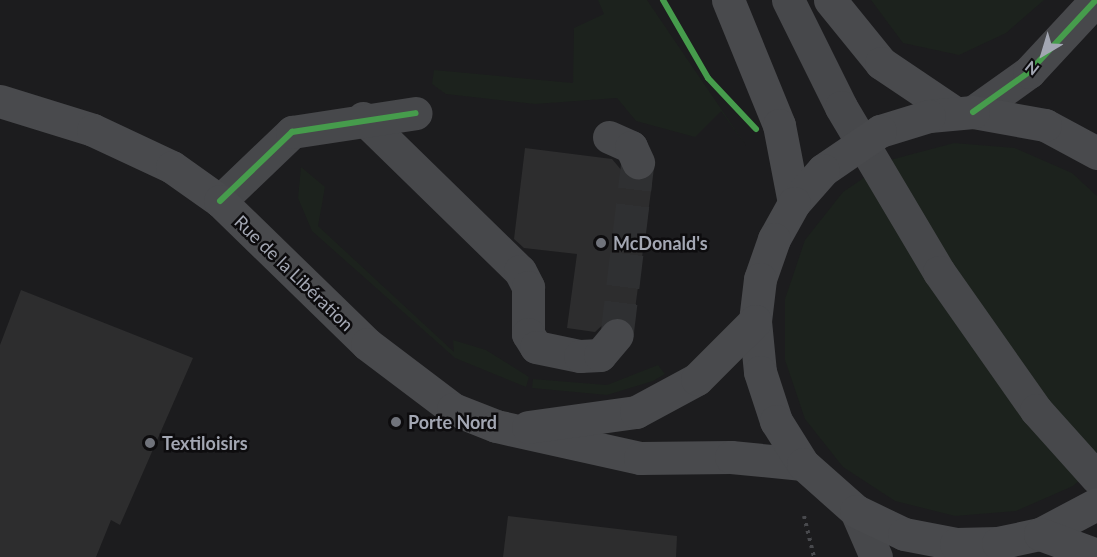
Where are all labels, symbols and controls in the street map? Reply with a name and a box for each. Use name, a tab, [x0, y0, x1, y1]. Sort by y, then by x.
north arrow	[1013, 24, 1073, 84]
text: N	[1021, 57, 1042, 80]
street label: Rue de la Libération	[230, 211, 358, 335]
place label: McDonald's	[613, 232, 708, 254]
marker: McDonald's	[594, 236, 608, 250]
place label: Porte Nord	[408, 411, 497, 433]
marker: Porte Nord	[389, 415, 403, 429]
place label: Textiloisirs	[162, 432, 248, 454]
marker: Textiloisirs	[143, 436, 157, 450]

